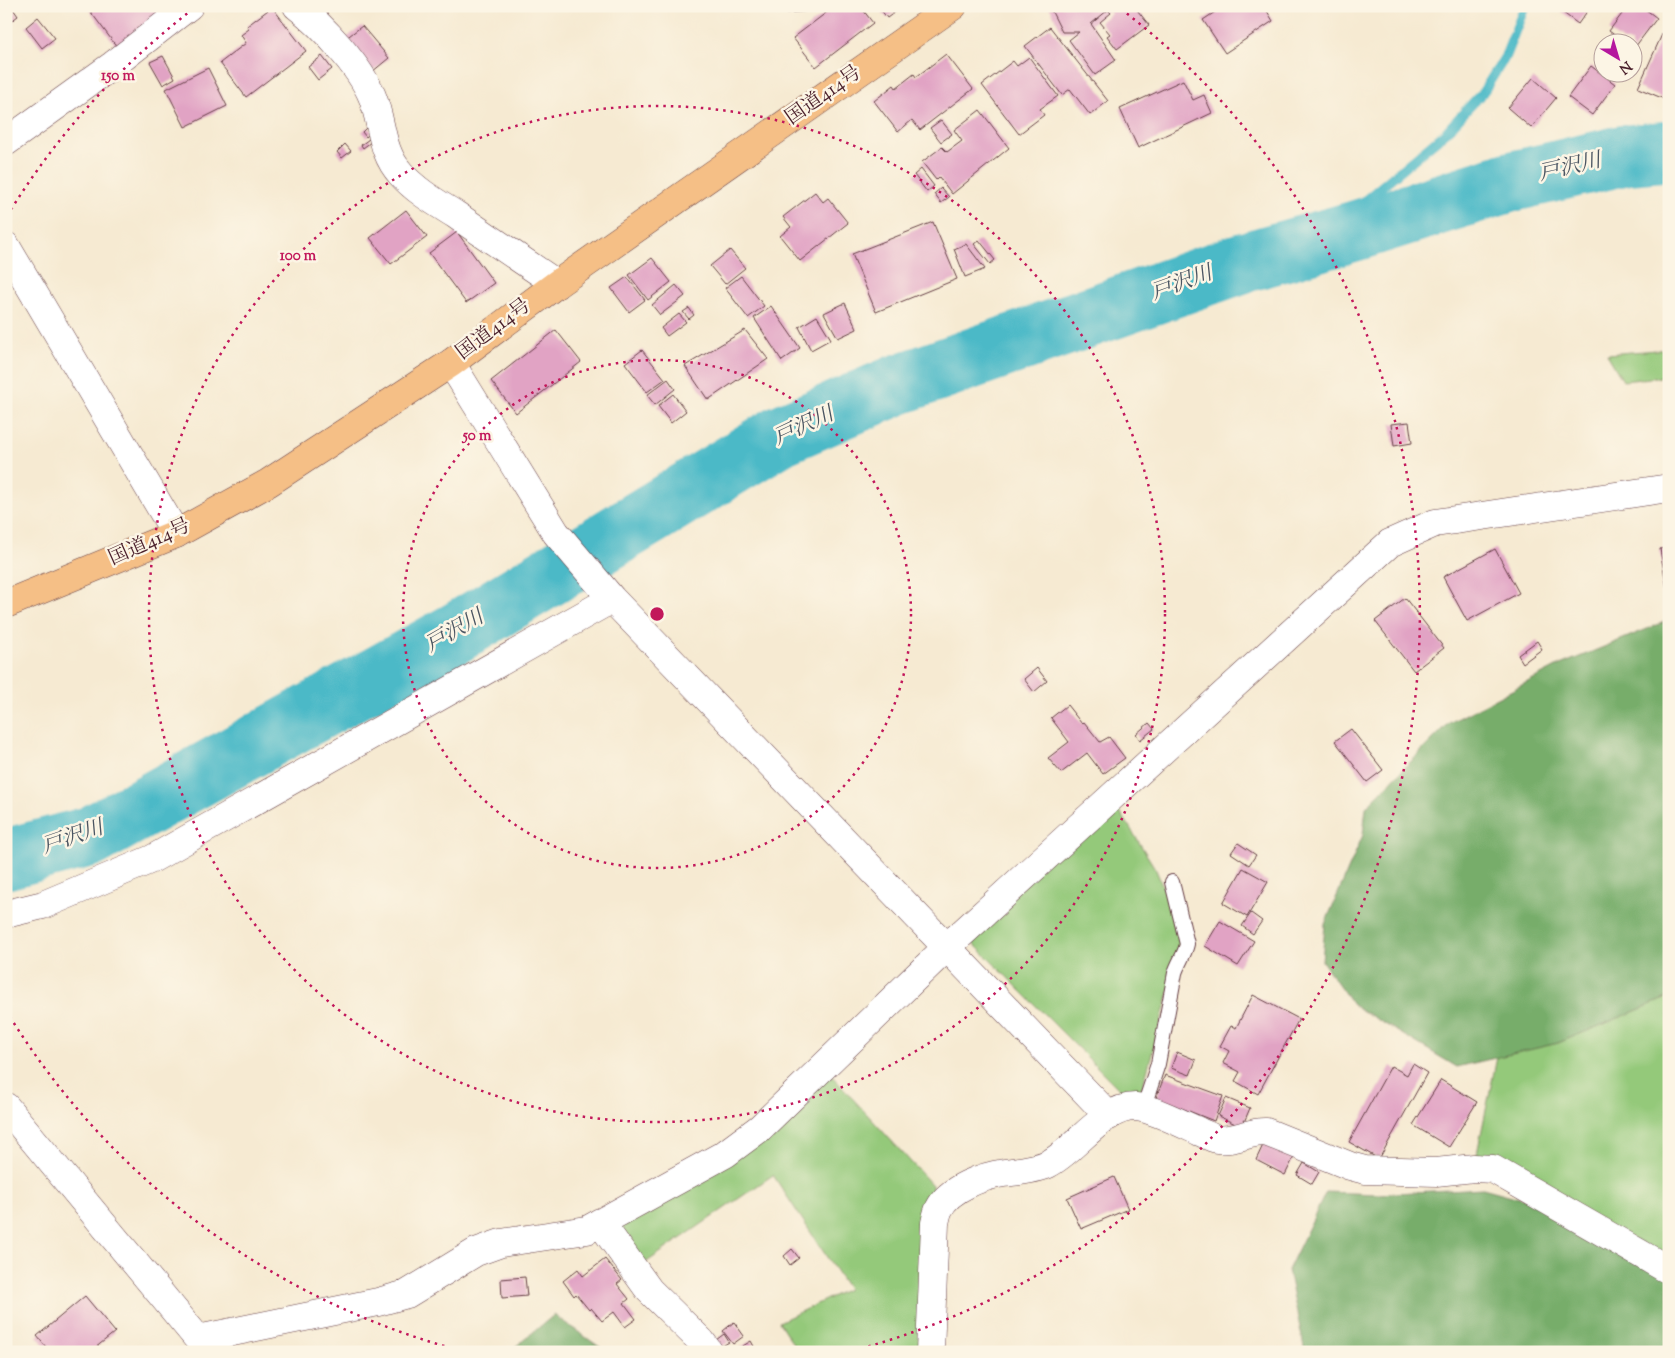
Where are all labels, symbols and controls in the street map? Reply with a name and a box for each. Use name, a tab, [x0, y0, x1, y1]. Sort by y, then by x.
north arrow	[1592, 32, 1642, 82]
text: N	[1614, 55, 1635, 78]
street label: 国道414号	[780, 59, 868, 133]
text: 150 m	[101, 66, 135, 87]
water label: 戸沢川	[1536, 146, 1606, 190]
text: 100 m	[280, 246, 317, 267]
water label: 戸沢川	[1147, 258, 1219, 309]
street label: 国道414号	[451, 292, 537, 368]
water label: 戸沢川	[769, 399, 841, 454]
text: 50 m	[462, 426, 492, 447]
street label: 国道414号	[104, 512, 196, 574]
water label: 戸沢川	[420, 602, 492, 661]
centre of rings	[648, 605, 666, 623]
water label: 戸沢川	[38, 813, 110, 862]

